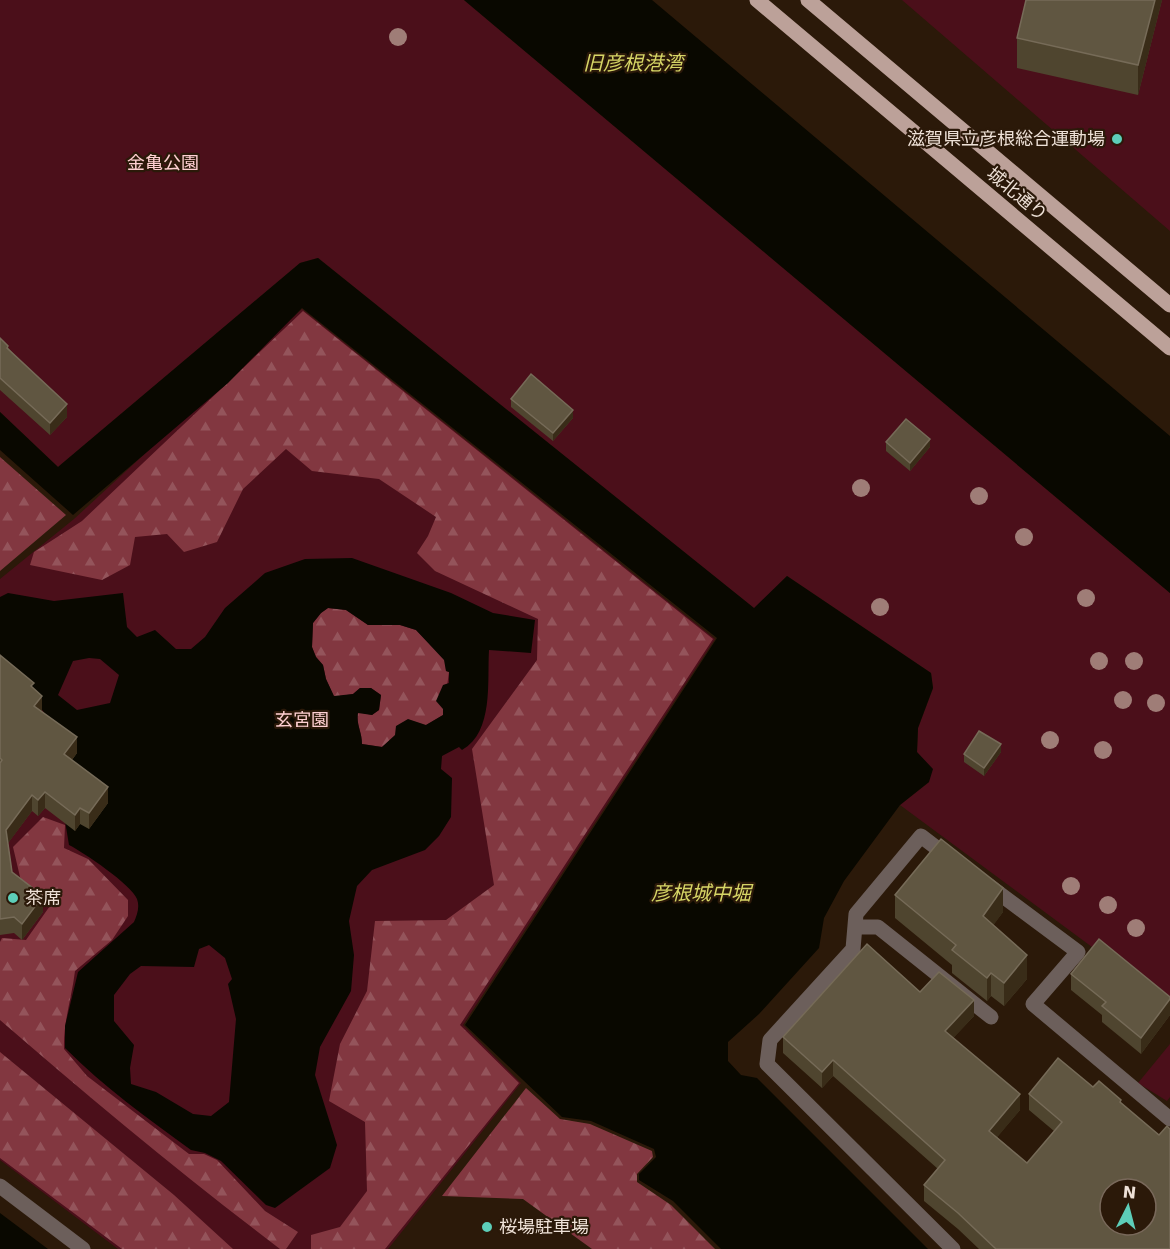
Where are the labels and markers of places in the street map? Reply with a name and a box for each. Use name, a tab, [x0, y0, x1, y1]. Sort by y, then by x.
place label: 滋賀県立彦根総合運動場	[907, 128, 1105, 149]
marker: 滋賀県立彦根総合運動場	[1110, 132, 1124, 146]
place label: 茶席	[25, 887, 61, 908]
marker: 茶席	[6, 891, 20, 905]
place label: 桜場駐車場	[499, 1216, 589, 1237]
marker: 桜場駐車場	[480, 1220, 494, 1234]

